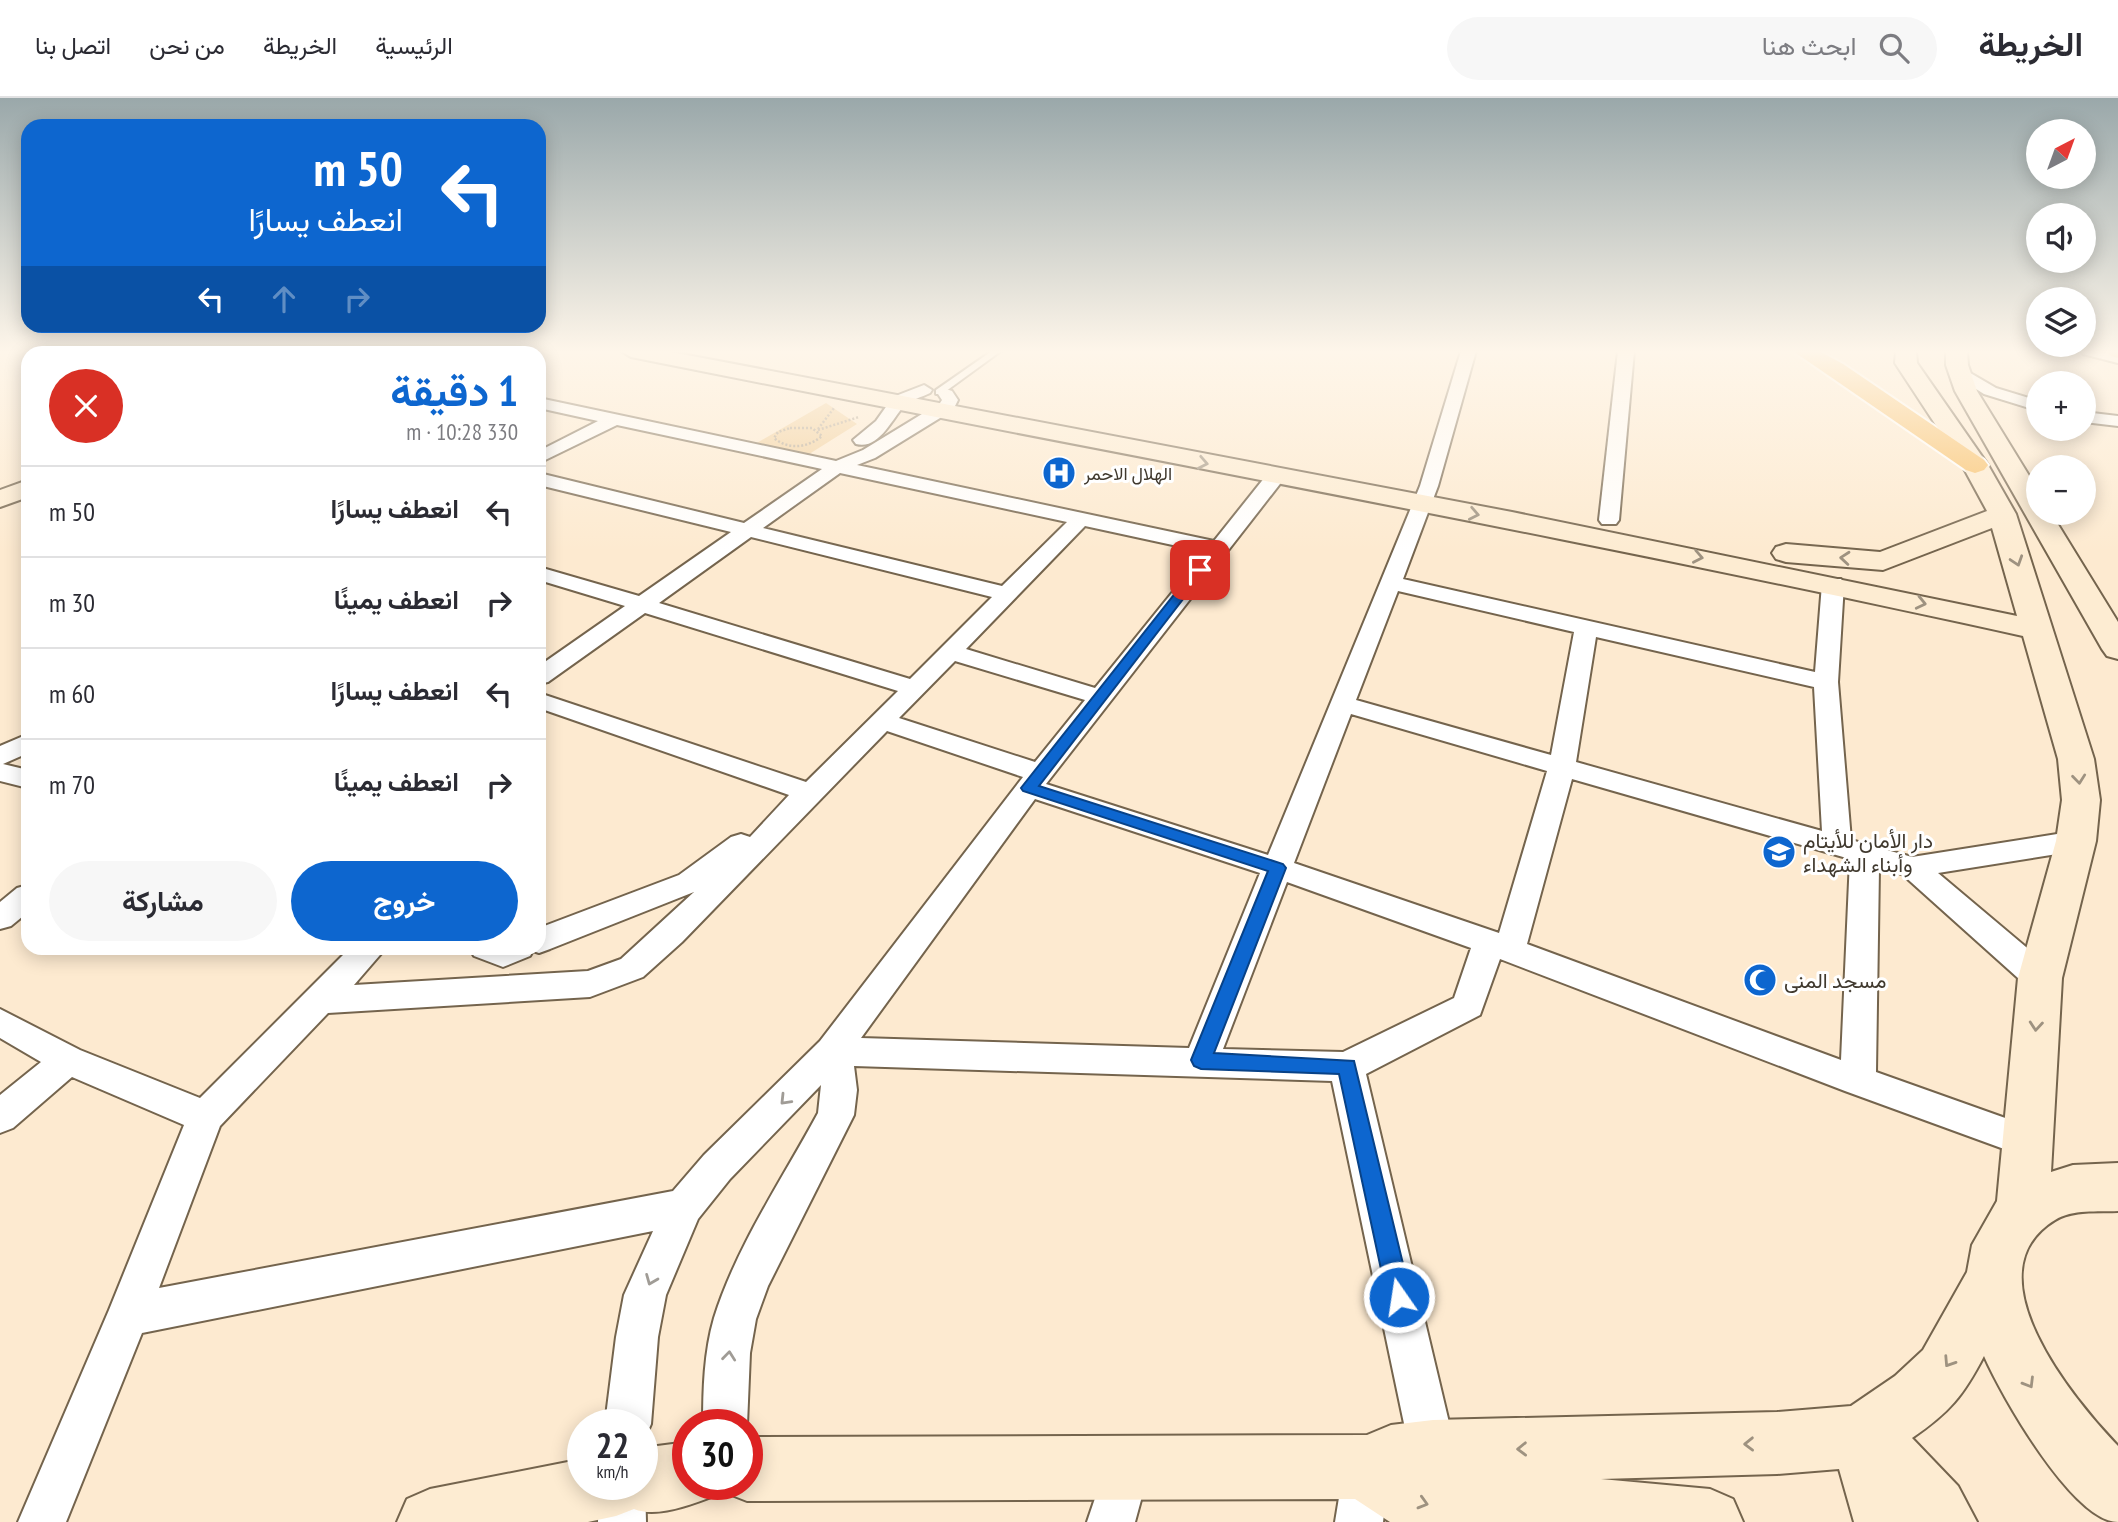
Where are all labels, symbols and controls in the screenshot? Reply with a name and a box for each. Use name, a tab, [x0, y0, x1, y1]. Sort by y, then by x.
search box	[1447, 17, 1937, 80]
text: الخريطة	[1979, 22, 2083, 65]
text: ابحث هنا	[1762, 29, 1857, 62]
icon: search	[1875, 29, 1913, 67]
text: اتصل بنا	[35, 30, 111, 61]
text: من نحن	[149, 30, 225, 61]
text: الخريطة	[263, 30, 337, 61]
text: الرئيسية	[375, 30, 453, 61]
north arrow	[2026, 119, 2096, 189]
map controls	[2026, 119, 2096, 525]
text: 50 m	[314, 136, 403, 200]
icon: left	[427, 147, 518, 238]
text: انعطف يسارًا	[248, 198, 403, 240]
button: sound	[2026, 203, 2096, 273]
icon: left	[192, 280, 230, 318]
icon: ahead	[265, 280, 303, 318]
icon: right	[338, 280, 376, 318]
button: layers	[2026, 287, 2096, 357]
text: 1 دقيقة	[390, 363, 518, 418]
button: close	[49, 369, 123, 443]
button: +	[2026, 371, 2096, 441]
text: 330 m · 10:28	[406, 417, 518, 446]
hospital icon: الهلال الاحمر	[1040, 454, 1078, 492]
one-way arrow	[1197, 454, 1209, 469]
button: −	[2026, 455, 2096, 525]
place label: الهلال الاحمر	[1083, 462, 1172, 485]
text: انعطف يسارًا	[331, 492, 459, 525]
icon: left	[480, 493, 518, 531]
text: 50 m	[49, 495, 95, 528]
one-way arrow	[1468, 505, 1480, 520]
pin	[1170, 540, 1230, 600]
one-way arrow	[1692, 549, 1704, 564]
icon: arrive	[1181, 551, 1219, 589]
one-way arrow	[1839, 551, 1850, 566]
one-way arrow	[2009, 554, 2023, 566]
text: انعطف يمينًا	[334, 583, 459, 616]
icon: right	[480, 584, 518, 622]
text: 30 m	[49, 586, 95, 619]
one-way arrow	[1914, 595, 1926, 610]
text: انعطف يسارًا	[331, 674, 459, 707]
icon: left	[480, 675, 518, 713]
text: 60 m	[49, 677, 95, 710]
text: انعطف يمينًا	[334, 765, 459, 798]
icon: right	[480, 766, 518, 804]
text: 70 m	[49, 768, 95, 801]
one-way arrow	[2071, 774, 2086, 785]
place label: دار الأمان للأيتام وأبناء الشهداء	[1803, 827, 1933, 878]
school or university icon: دار الأمان للأيتام وأبناء الشهداء	[1760, 833, 1798, 871]
button: مشاركة	[49, 861, 277, 941]
button: خروج	[291, 861, 518, 941]
mosque icon: مسجد المنى	[1741, 961, 1779, 999]
place label: مسجد المنى	[1784, 967, 1887, 994]
one-way arrow	[2029, 1021, 2044, 1032]
one-way arrow	[780, 1091, 793, 1104]
position arrow	[1362, 1260, 1436, 1334]
one-way arrow	[646, 1273, 660, 1285]
one-way arrow	[721, 1351, 736, 1362]
one-way arrow	[1944, 1355, 1957, 1368]
one-way arrow	[2021, 1375, 2034, 1388]
speed limit sign: 30	[672, 1409, 763, 1500]
text: 22	[596, 1422, 629, 1468]
one-way arrow	[1744, 1436, 1755, 1451]
one-way arrow	[1516, 1442, 1527, 1457]
text: km/h	[597, 1460, 628, 1483]
one-way arrow	[1417, 1495, 1429, 1510]

